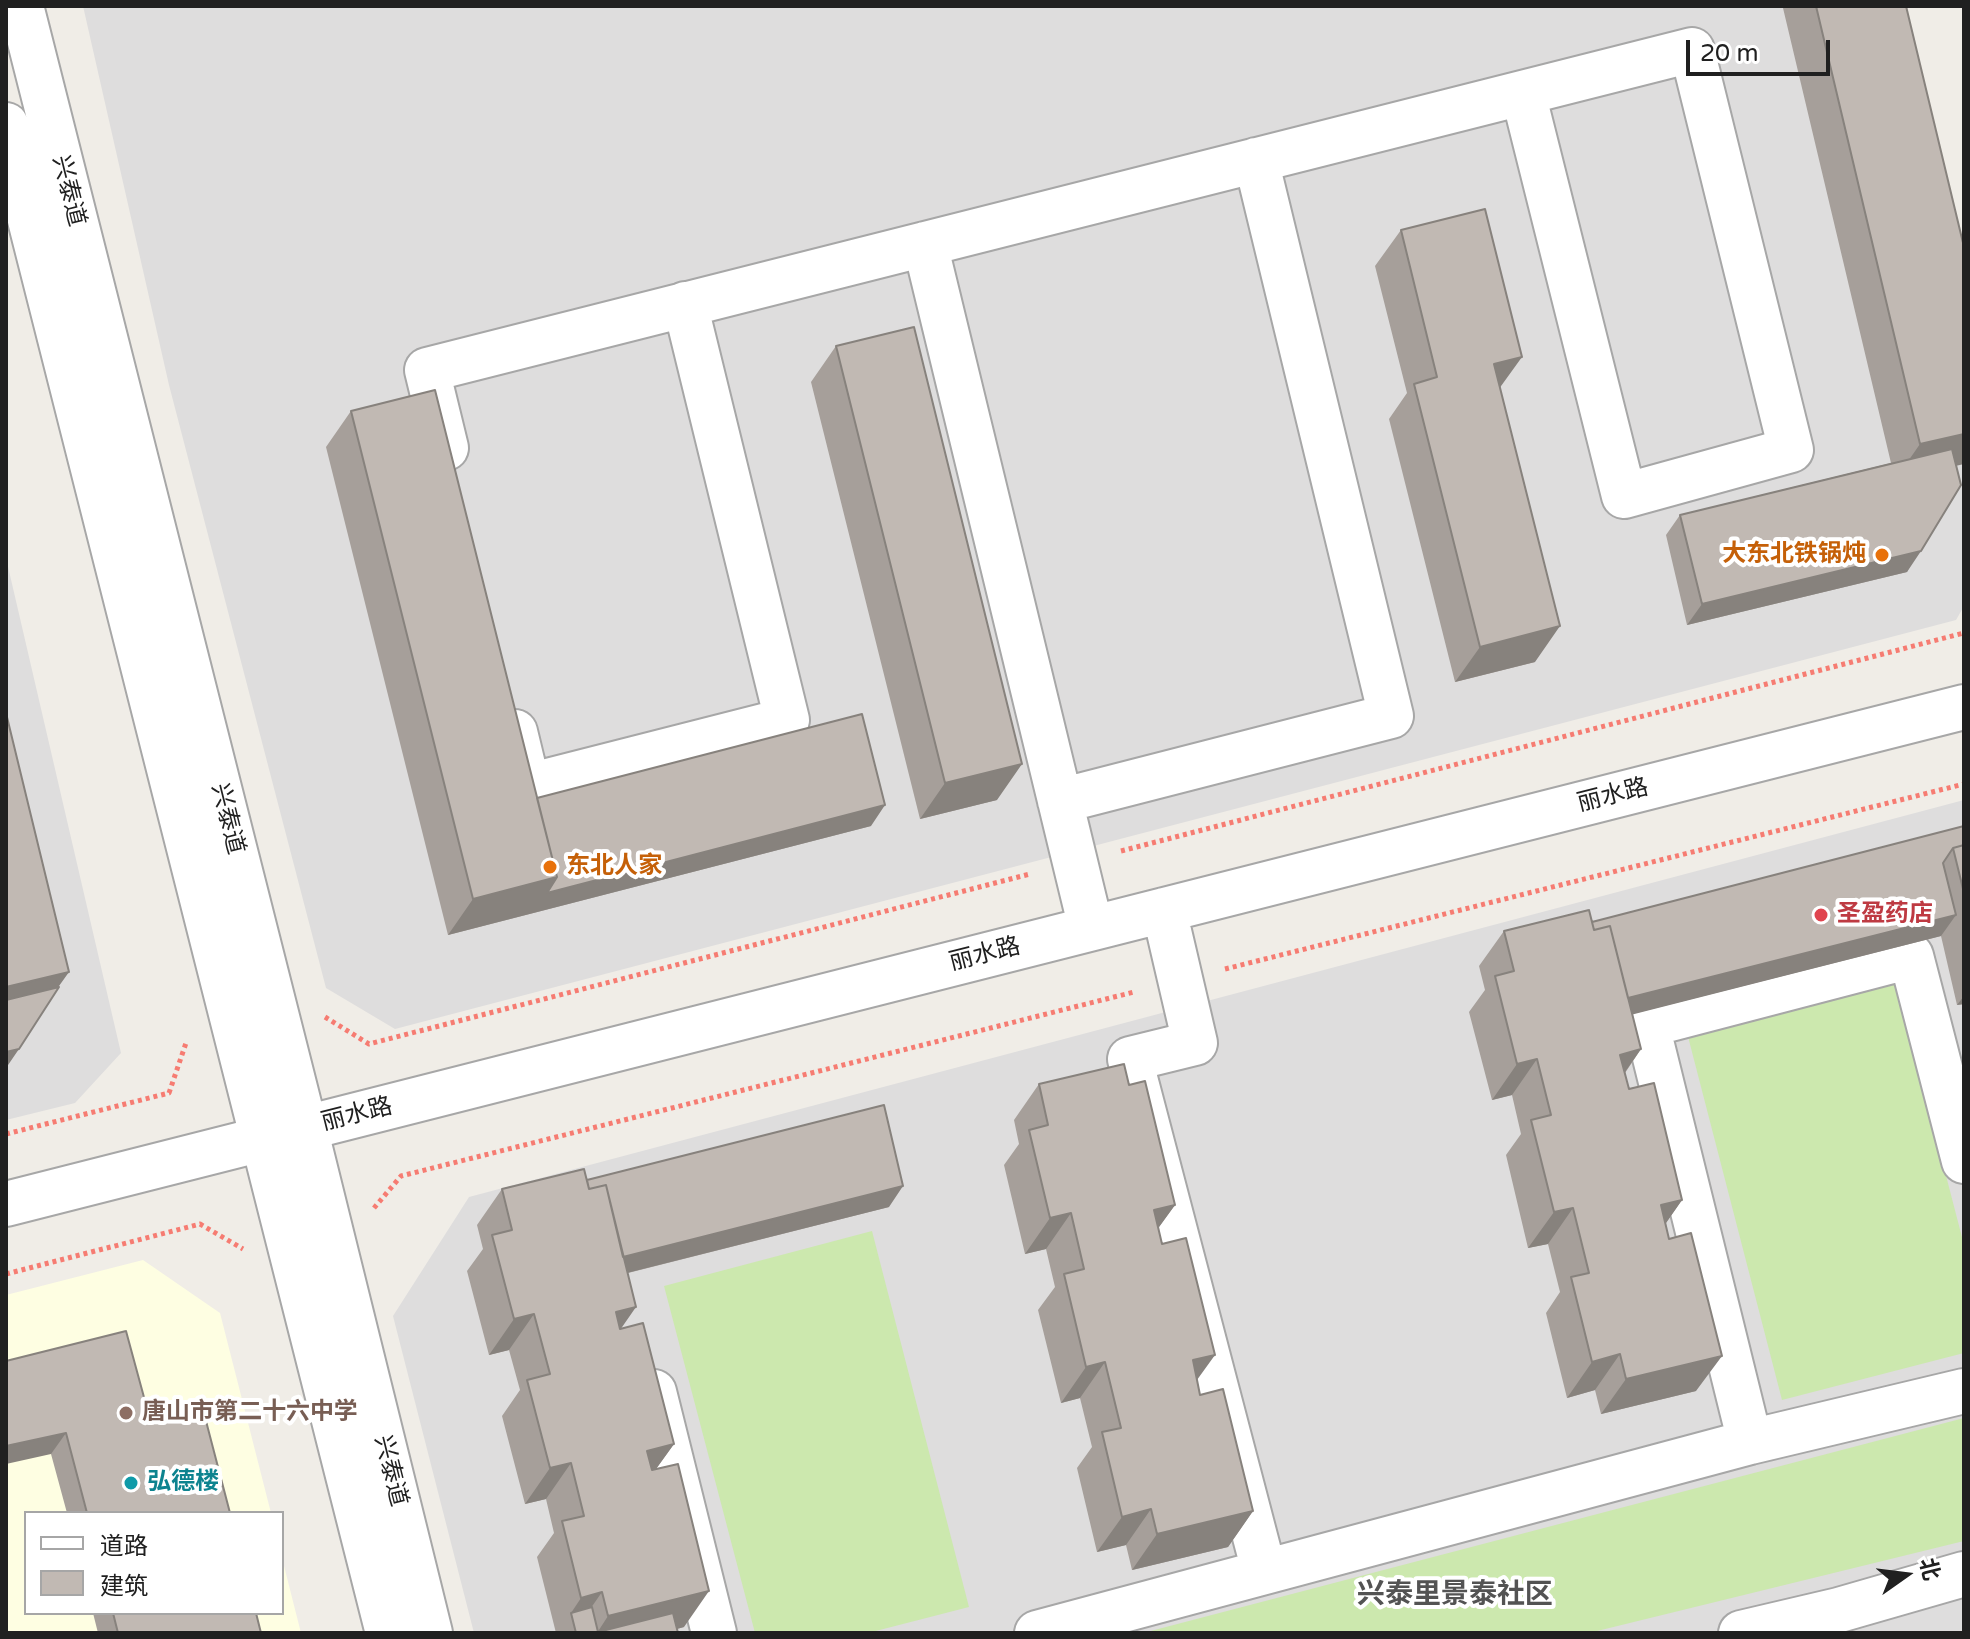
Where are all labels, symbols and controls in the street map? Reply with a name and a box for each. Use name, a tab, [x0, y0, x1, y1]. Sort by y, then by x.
scale bar	[1690, 24, 1834, 74]
text: 20 m	[1700, 39, 1758, 68]
street label: 兴泰道	[45, 153, 91, 229]
place label: 大东北铁锅炖	[1722, 541, 1866, 569]
marker: 大东北铁锅炖	[1873, 546, 1891, 564]
street label: 丽水路	[1575, 773, 1651, 819]
street label: 兴泰道	[204, 781, 250, 857]
place label: 东北人家	[566, 853, 662, 881]
marker: 东北人家	[541, 858, 559, 876]
place label: 圣盈药店	[1837, 901, 1933, 929]
marker: 圣盈药店	[1812, 906, 1830, 924]
street label: 丽水路	[947, 932, 1023, 978]
street label: 丽水路	[319, 1092, 395, 1138]
place label: 唐山市第二十六中学	[142, 1399, 358, 1427]
marker: 唐山市第二十六中学	[117, 1404, 135, 1422]
street label: 兴泰道	[367, 1433, 413, 1509]
place label: 弘德楼	[147, 1469, 219, 1497]
marker: 弘德楼	[122, 1474, 140, 1492]
legend	[24, 1511, 284, 1615]
text: 道路	[100, 1532, 148, 1561]
north arrow	[1866, 1535, 1946, 1615]
text: 北	[1914, 1555, 1945, 1583]
text: 建筑	[100, 1572, 148, 1601]
district label: 兴泰里景泰社区	[1357, 1579, 1553, 1613]

